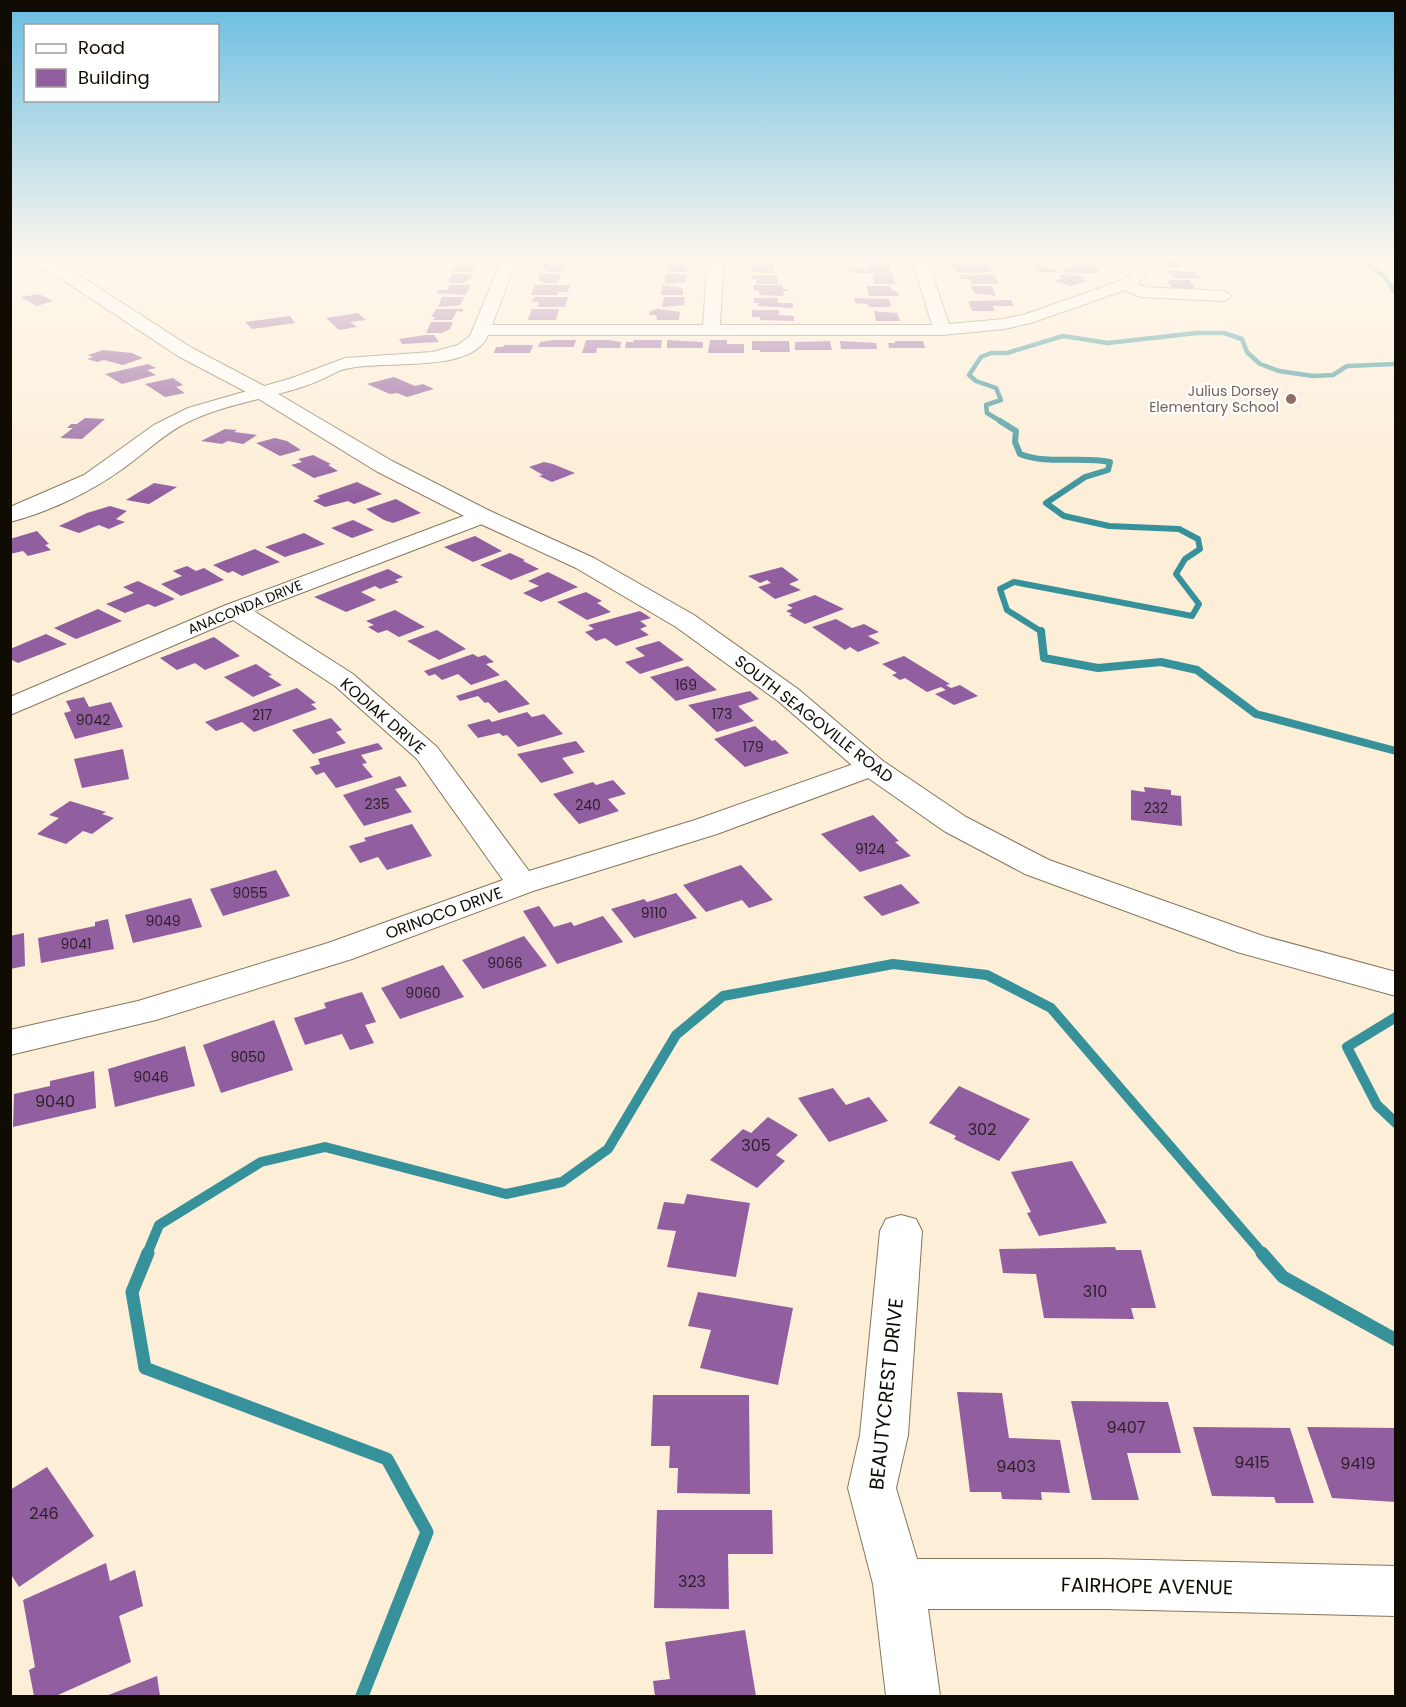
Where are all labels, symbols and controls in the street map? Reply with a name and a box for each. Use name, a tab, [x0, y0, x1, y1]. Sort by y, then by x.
legend	[24, 24, 219, 102]
text: Road	[78, 35, 125, 60]
text: Building	[78, 65, 150, 90]
place label: Julius Dorsey Elementary School	[1149, 381, 1279, 417]
marker: Julius Dorsey Elementary School	[1284, 392, 1298, 406]
street label: ANACONDA DRIVE	[185, 575, 305, 639]
street label: SOUTH SEAGOVILLE ROAD	[730, 650, 898, 788]
street label: KODIAK DRIVE	[335, 673, 431, 759]
house number: 169	[675, 675, 697, 695]
house number: 173	[712, 704, 732, 724]
house number: 217	[252, 705, 272, 725]
house number: 9042	[76, 710, 110, 730]
house number: 179	[743, 737, 763, 757]
house number: 235	[364, 794, 390, 814]
house number: 240	[575, 795, 601, 815]
house number: 232	[1144, 798, 1168, 818]
house number: 9124	[855, 839, 885, 859]
street label: ORINOCO DRIVE	[382, 881, 506, 945]
house number: 9055	[232, 883, 268, 903]
house number: 9110	[641, 903, 667, 923]
house number: 9049	[145, 911, 181, 931]
house number: 9041	[61, 934, 91, 954]
house number: 9066	[487, 953, 523, 973]
house number: 9060	[405, 983, 441, 1003]
house number: 9050	[230, 1047, 266, 1067]
house number: 9046	[133, 1067, 169, 1087]
house number: 9040	[35, 1090, 75, 1113]
house number: 302	[968, 1118, 996, 1141]
house number: 305	[741, 1134, 771, 1157]
house number: 310	[1083, 1280, 1107, 1303]
street label: BEAUTYCREST DRIVE	[862, 1297, 910, 1491]
house number: 9407	[1107, 1416, 1146, 1439]
house number: 9415	[1234, 1451, 1270, 1474]
house number: 9419	[1340, 1452, 1376, 1475]
house number: 9403	[996, 1455, 1036, 1478]
house number: 246	[29, 1502, 59, 1525]
house number: 323	[678, 1570, 706, 1593]
street label: FAIRHOPE AVENUE	[1061, 1570, 1233, 1602]

